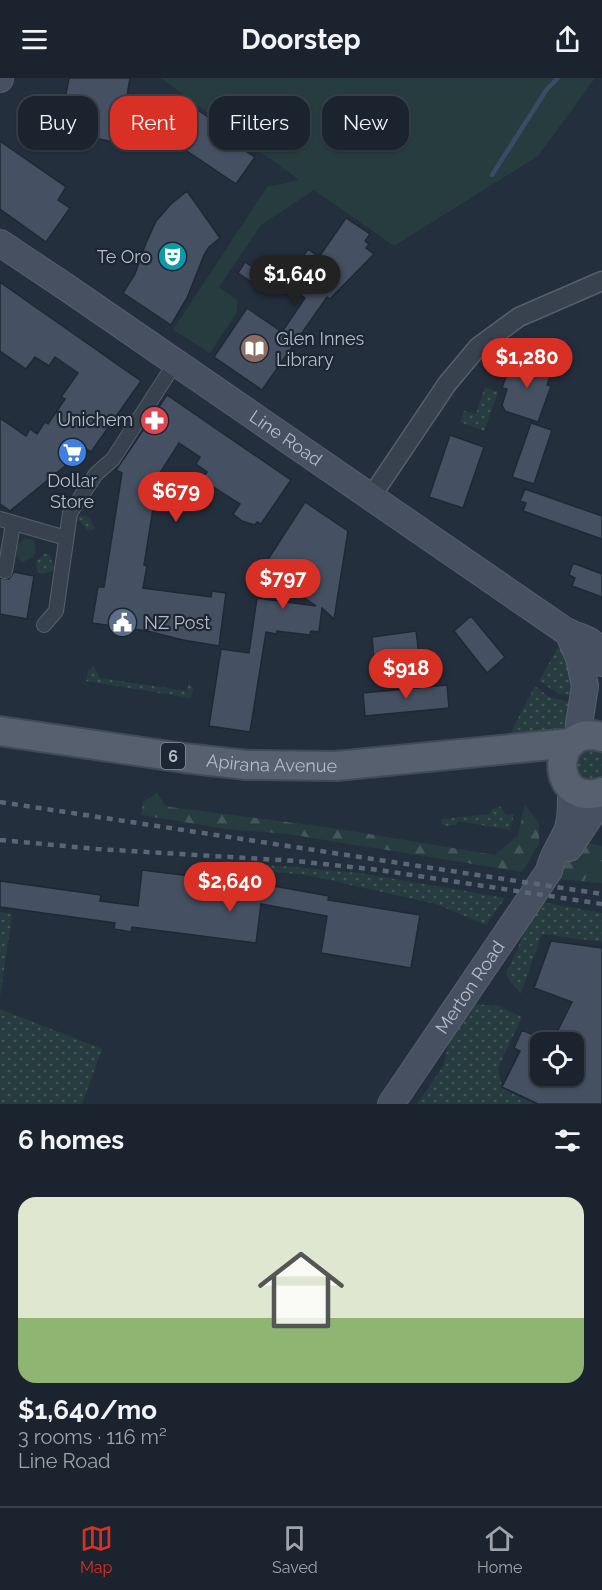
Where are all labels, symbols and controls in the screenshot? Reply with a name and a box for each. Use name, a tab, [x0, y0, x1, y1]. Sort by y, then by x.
icon: menu	[18, 23, 51, 56]
icon: share	[551, 23, 584, 56]
text: Doorstep	[241, 24, 361, 55]
chip: Buy	[18, 96, 98, 150]
chip: Rent	[110, 96, 197, 150]
chip: Filters	[209, 96, 310, 150]
chip: New	[322, 96, 409, 150]
theatre icon: Te Oro	[156, 241, 188, 273]
place label: Te Oro	[97, 246, 151, 267]
pin: $1,640	[246, 255, 344, 306]
text: $1,640	[263, 262, 327, 286]
place label: Glen Innes Library	[276, 328, 364, 370]
library icon: Glen Innes Library	[239, 333, 271, 365]
pin: $1,280	[478, 338, 576, 389]
text: $1,280	[496, 345, 558, 369]
pharmacy icon: Unichem	[138, 404, 170, 436]
street label: Line Road	[246, 406, 326, 470]
place label: Unichem	[58, 409, 133, 430]
supermarket icon: Dollar Store	[56, 436, 88, 468]
place label: Dollar Store	[47, 470, 97, 512]
pin: $679	[140, 472, 212, 523]
text: $679	[152, 479, 200, 503]
pin: $797	[247, 559, 319, 610]
text: $797	[260, 566, 306, 590]
public building icon: NZ Post	[107, 607, 139, 639]
place label: NZ Post	[144, 612, 210, 633]
pin: $918	[370, 649, 442, 700]
text: $918	[383, 656, 429, 680]
road number: 6	[161, 743, 185, 769]
street label: Apirana Avenue	[205, 750, 338, 776]
pin: $2,640	[181, 862, 279, 913]
text: $2,640	[198, 869, 262, 893]
street label: Merton Road	[431, 937, 509, 1037]
map controls	[530, 1032, 584, 1086]
button: locate	[530, 1032, 584, 1086]
icon: filters	[551, 1124, 584, 1157]
text: 6 homes	[18, 1125, 124, 1155]
icon: home	[247, 1236, 355, 1344]
text: $1,640/mo	[18, 1395, 157, 1425]
text: 3 rooms · 116 m²	[18, 1425, 167, 1449]
text: Line Road	[18, 1449, 111, 1473]
tab: Map	[80, 1522, 113, 1577]
tab: Saved	[272, 1522, 318, 1577]
tab: Home	[477, 1522, 522, 1577]

